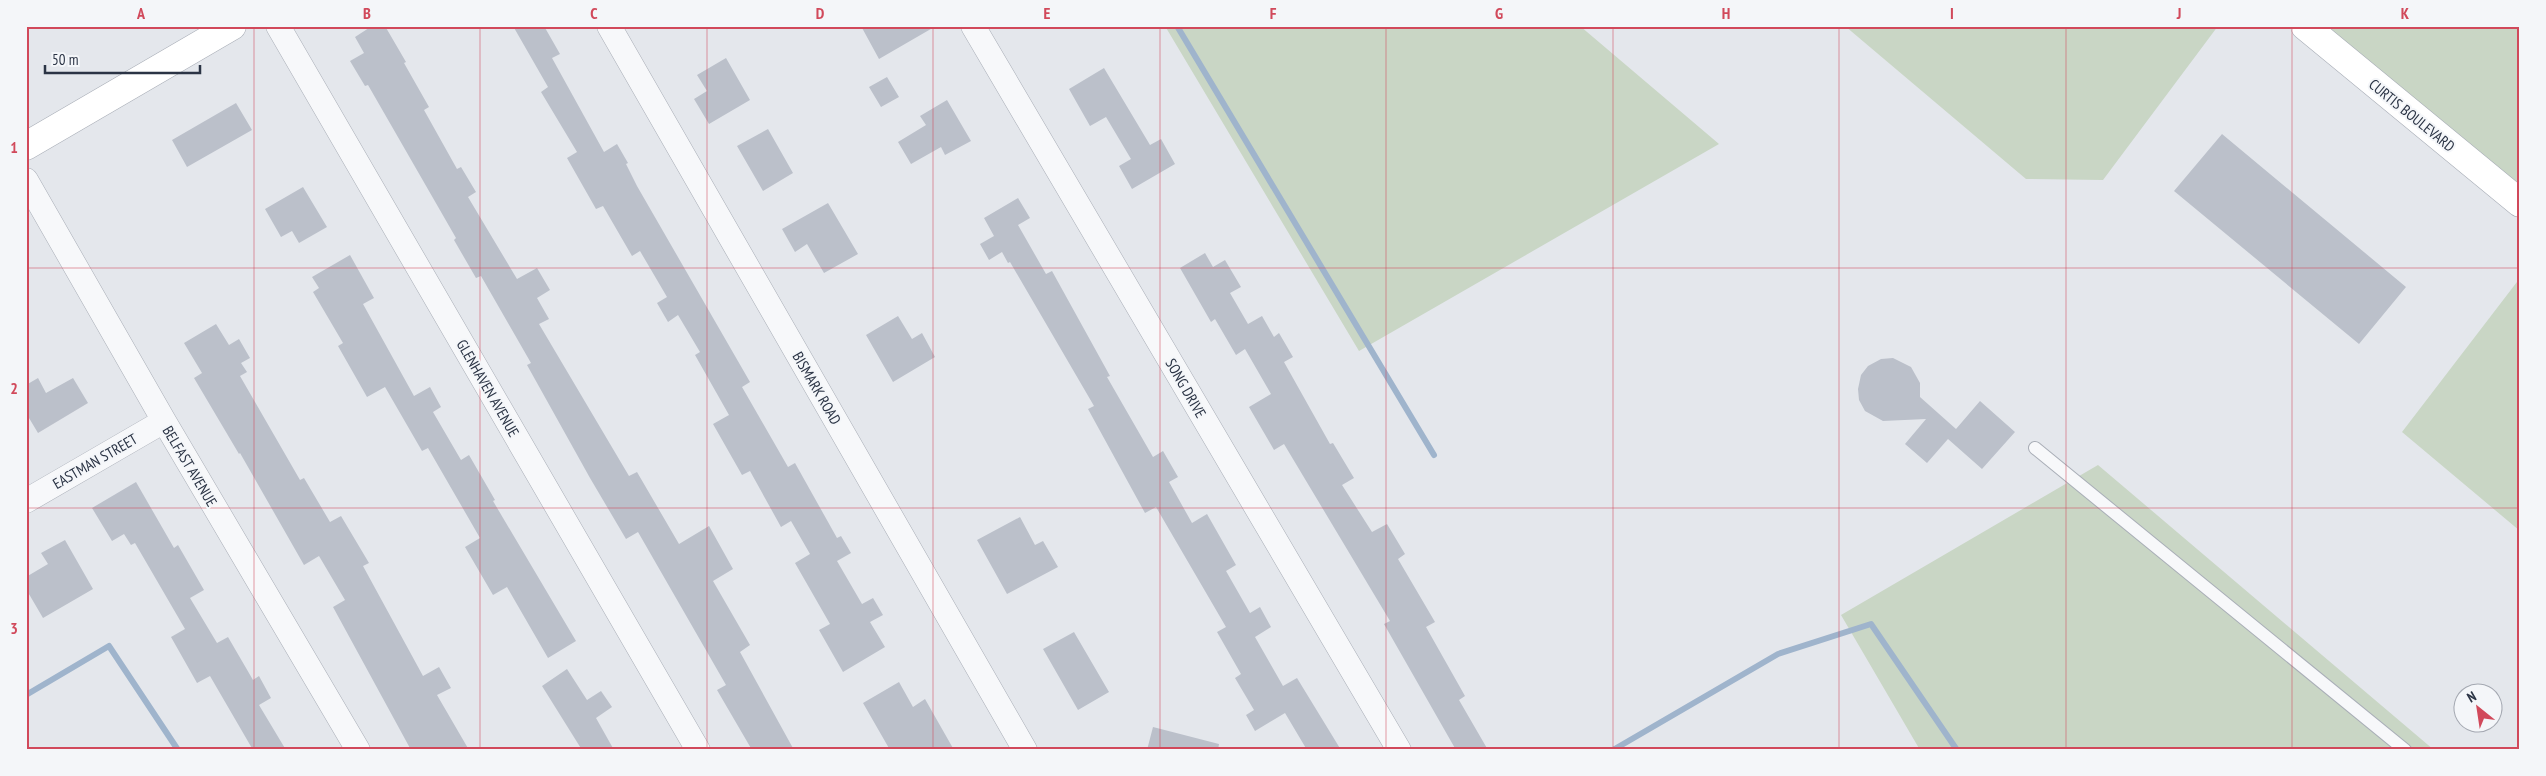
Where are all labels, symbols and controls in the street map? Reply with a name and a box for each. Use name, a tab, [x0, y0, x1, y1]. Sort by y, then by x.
text: A	[136, 3, 146, 23]
text: B	[363, 3, 371, 23]
text: C	[590, 3, 598, 23]
text: D	[816, 3, 825, 23]
text: E	[1044, 3, 1051, 23]
text: F	[1270, 3, 1277, 23]
text: G	[1495, 3, 1503, 23]
text: H	[1722, 3, 1730, 23]
text: I	[1950, 3, 1954, 23]
text: J	[2176, 3, 2181, 23]
text: K	[2401, 3, 2410, 23]
scale bar	[45, 42, 200, 74]
text: 50 m	[52, 50, 78, 69]
street label: CURTIS BOULEVARD	[2365, 74, 2459, 156]
text: 1	[10, 137, 18, 157]
street label: GLENHAVEN AVENUE	[452, 336, 524, 440]
street label: BISMARK ROAD	[789, 348, 845, 428]
street label: SONG DRIVE	[1161, 355, 1211, 421]
text: 2	[10, 378, 18, 398]
street label: BELFAST AVENUE	[159, 422, 221, 510]
street label: EASTMAN STREET	[49, 429, 141, 493]
text: 3	[10, 618, 18, 638]
north arrow	[2454, 684, 2504, 734]
text: N	[2464, 687, 2479, 706]

